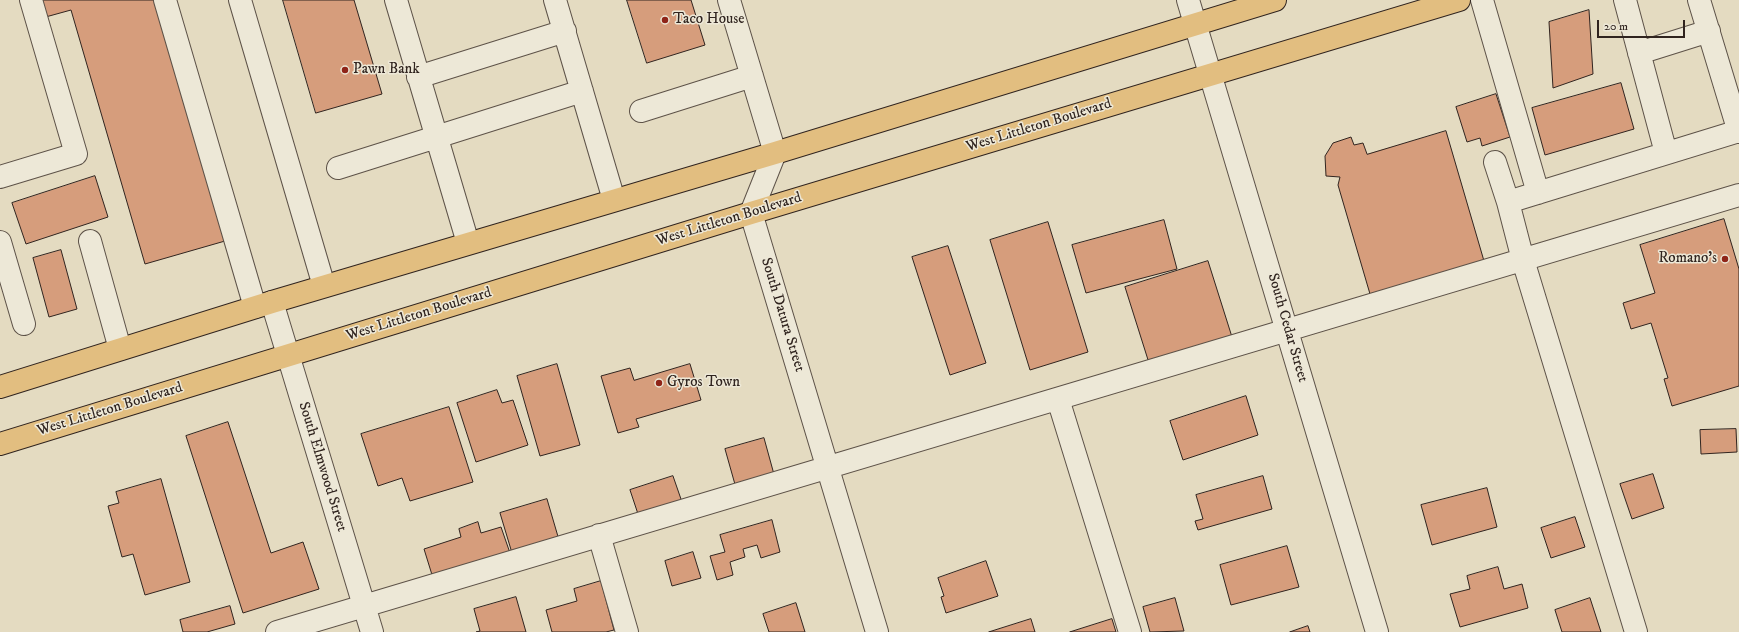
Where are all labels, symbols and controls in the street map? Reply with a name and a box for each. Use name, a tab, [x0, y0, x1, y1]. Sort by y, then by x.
place label: Taco House	[673, 11, 744, 29]
scale bar	[1599, 12, 1687, 38]
marker: Taco House	[660, 15, 670, 25]
text: 20 m	[1604, 19, 1628, 34]
place label: Pawn Bank	[353, 61, 420, 79]
marker: Pawn Bank	[340, 65, 350, 75]
street label: West Littleton Boulevard	[964, 95, 1114, 157]
street label: West Littleton Boulevard	[654, 189, 804, 251]
place label: Romano's	[1658, 250, 1717, 268]
marker: Romano's	[1720, 254, 1730, 264]
street label: South Datura Street	[756, 256, 808, 374]
street label: South Cedar Street	[1263, 271, 1311, 385]
street label: West Littleton Boulevard	[344, 284, 494, 346]
place label: Gyros Town	[667, 374, 740, 392]
marker: Gyros Town	[654, 378, 664, 388]
street label: West Littleton Boulevard	[35, 379, 185, 441]
street label: South Elmwood Street	[294, 400, 350, 534]

